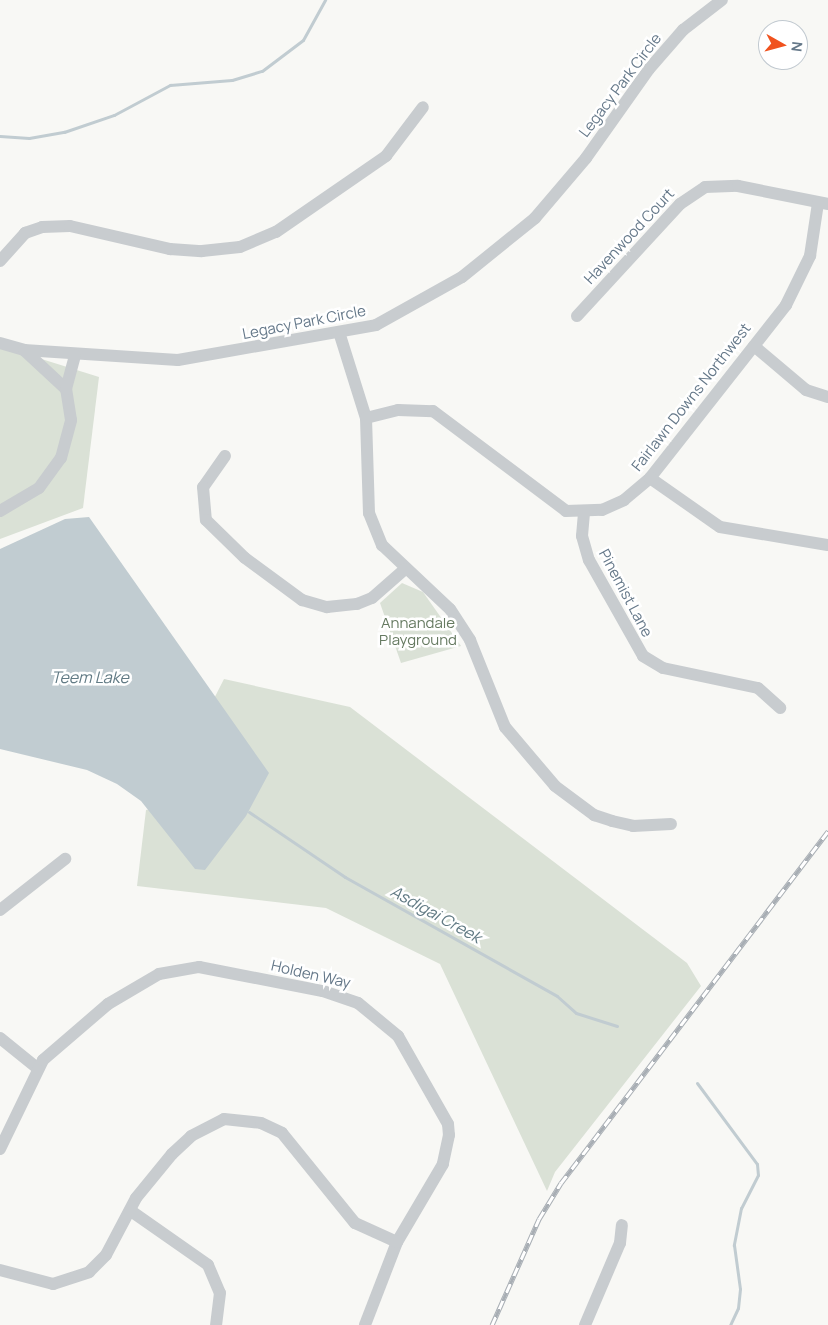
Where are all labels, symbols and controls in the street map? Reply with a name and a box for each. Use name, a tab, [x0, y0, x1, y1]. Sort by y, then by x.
north arrow	[758, 20, 808, 70]
street label: Legacy Park Circle	[575, 30, 665, 140]
text: N	[787, 41, 807, 53]
street label: Havenwood Court	[580, 185, 678, 287]
street label: Legacy Park Circle	[241, 301, 367, 343]
street label: Fairlawn Downs Northwest	[628, 319, 754, 475]
street label: Pinemist Lane	[595, 546, 657, 640]
park label: Annandale Playground	[379, 613, 457, 648]
water label: Teem Lake	[51, 667, 129, 687]
water label: Asdigai Creek	[387, 881, 485, 947]
street label: Holden Way	[269, 956, 353, 992]

